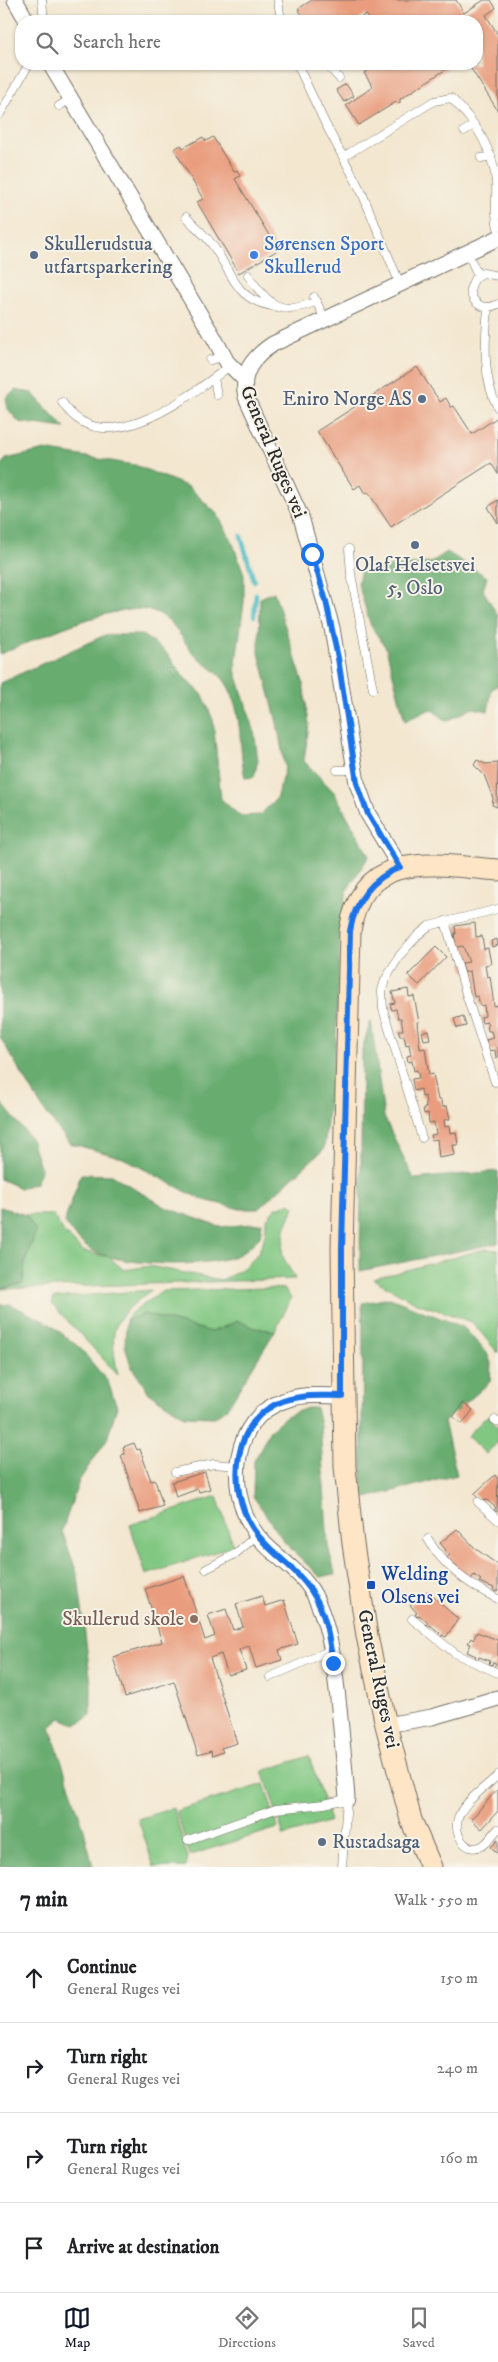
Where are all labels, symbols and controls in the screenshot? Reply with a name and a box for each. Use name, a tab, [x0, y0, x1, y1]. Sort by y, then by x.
search box	[15, 15, 483, 70]
icon: search	[33, 29, 61, 57]
text: Search here	[73, 31, 161, 54]
place label: Skullerudstua utfartsparkering	[44, 232, 172, 280]
place label: Sørensen Sport Skullerud	[264, 232, 384, 280]
marker: Skullerudstua utfartsparkering	[28, 249, 40, 261]
marker: Sørensen Sport Skullerud	[248, 249, 260, 261]
street label: General Ruges vei	[234, 382, 312, 522]
place label: Eniro Norge AS	[282, 387, 412, 412]
marker: Eniro Norge AS	[416, 393, 428, 405]
marker: Olaf Helsetsvei 5, Oslo	[409, 539, 421, 551]
route start	[301, 543, 324, 566]
place label: Olaf Helsetsvei 5, Oslo	[355, 553, 475, 601]
place label: Welding Olsens vei	[380, 1562, 460, 1610]
marker: Welding Olsens vei	[365, 1579, 377, 1591]
place label: Skullerud skole	[62, 1607, 184, 1632]
street label: General Ruges vei	[351, 1607, 405, 1751]
marker: Skullerud skole	[188, 1613, 200, 1625]
route end	[322, 1652, 345, 1675]
place label: Rustadsaga	[332, 1830, 420, 1855]
marker: Rustadsaga	[316, 1836, 328, 1848]
text: 7 min	[20, 1887, 68, 1913]
text: Walk · 550 m	[394, 1890, 478, 1910]
text: Continue	[67, 1956, 137, 1979]
icon: ahead	[20, 1964, 48, 1992]
text: 150 m	[440, 1968, 478, 1988]
text: General Ruges vei	[67, 1979, 180, 1999]
text: Turn right	[67, 2046, 147, 2069]
icon: right	[20, 2054, 48, 2082]
text: 240 m	[437, 2058, 478, 2078]
text: General Ruges vei	[67, 2069, 180, 2089]
text: Turn right	[67, 2136, 147, 2159]
icon: right	[20, 2144, 48, 2172]
text: 160 m	[440, 2148, 478, 2168]
text: General Ruges vei	[67, 2159, 180, 2179]
icon: arrive	[20, 2234, 48, 2262]
text: Arrive at destination	[67, 2236, 219, 2259]
tab: Map	[63, 2304, 91, 2352]
tab: Directions	[218, 2304, 276, 2352]
tab: Saved	[403, 2304, 435, 2352]

